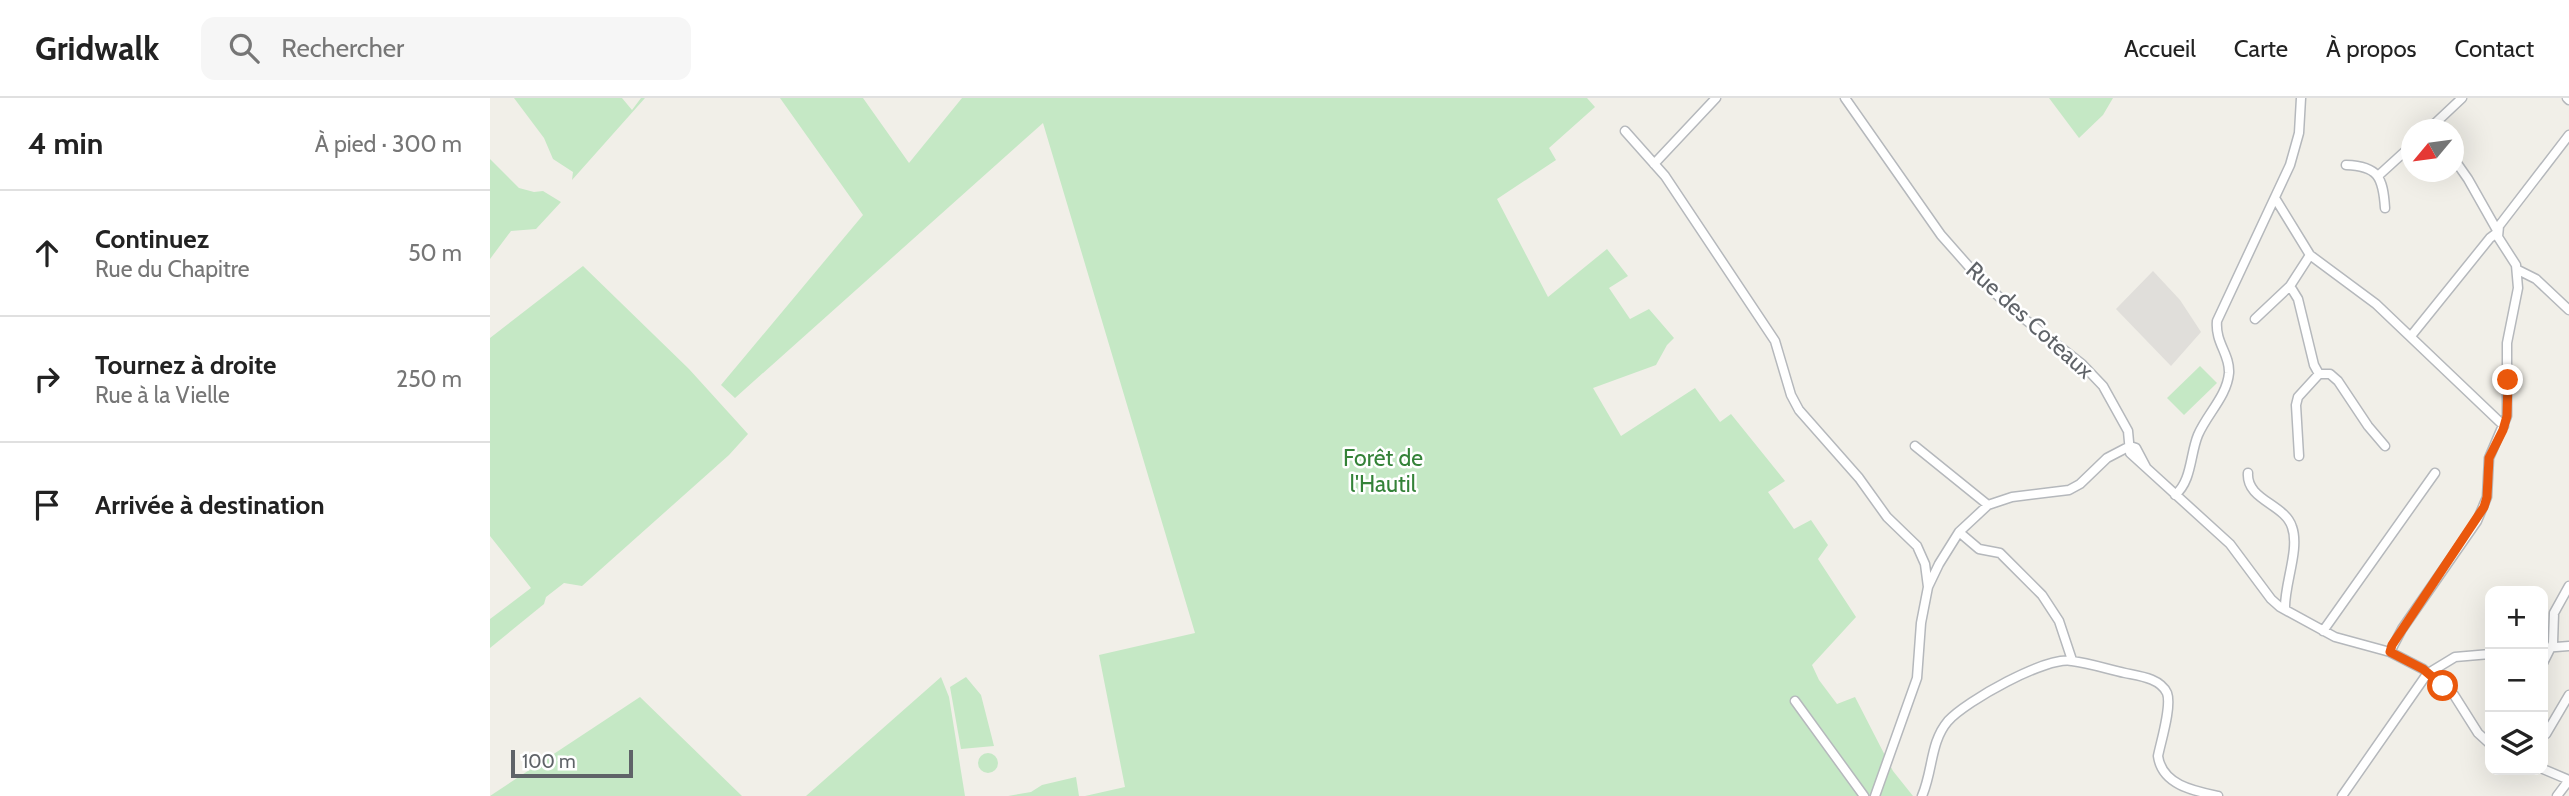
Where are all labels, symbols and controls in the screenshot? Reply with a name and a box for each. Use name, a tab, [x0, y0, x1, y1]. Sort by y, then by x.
search box	[201, 17, 691, 80]
text: Gridwalk	[35, 28, 159, 68]
icon: search	[225, 29, 263, 67]
text: Rechercher	[281, 32, 404, 64]
text: Accueil	[2124, 34, 2196, 63]
text: Carte	[2234, 34, 2288, 63]
text: À propos	[2326, 34, 2417, 63]
text: Contact	[2455, 34, 2534, 63]
north arrow	[2401, 119, 2464, 182]
text: 4 min	[28, 125, 103, 162]
text: À pied · 300 m	[315, 130, 462, 158]
text: Continuez	[95, 223, 209, 255]
icon: ahead	[28, 234, 66, 272]
text: 50 m	[408, 239, 462, 267]
text: Rue du Chapitre	[95, 255, 249, 283]
street label: Rue des Coteaux	[1961, 256, 2099, 385]
text: Tournez à droite	[95, 349, 277, 381]
icon: right	[28, 360, 66, 398]
route end	[2492, 364, 2523, 395]
text: 250 m	[396, 365, 462, 393]
text: Rue à la Vielle	[95, 381, 230, 409]
park label: Forêt de l'Hautil	[1343, 444, 1423, 498]
icon: arrive	[28, 486, 66, 524]
text: Arrivée à destination	[95, 489, 325, 521]
map controls	[2485, 586, 2548, 775]
button: +	[2485, 586, 2548, 649]
button: −	[2485, 649, 2548, 712]
route start	[2427, 670, 2458, 701]
button: layers	[2485, 712, 2548, 775]
scale bar	[511, 747, 634, 779]
text: 100 m	[522, 750, 576, 773]

